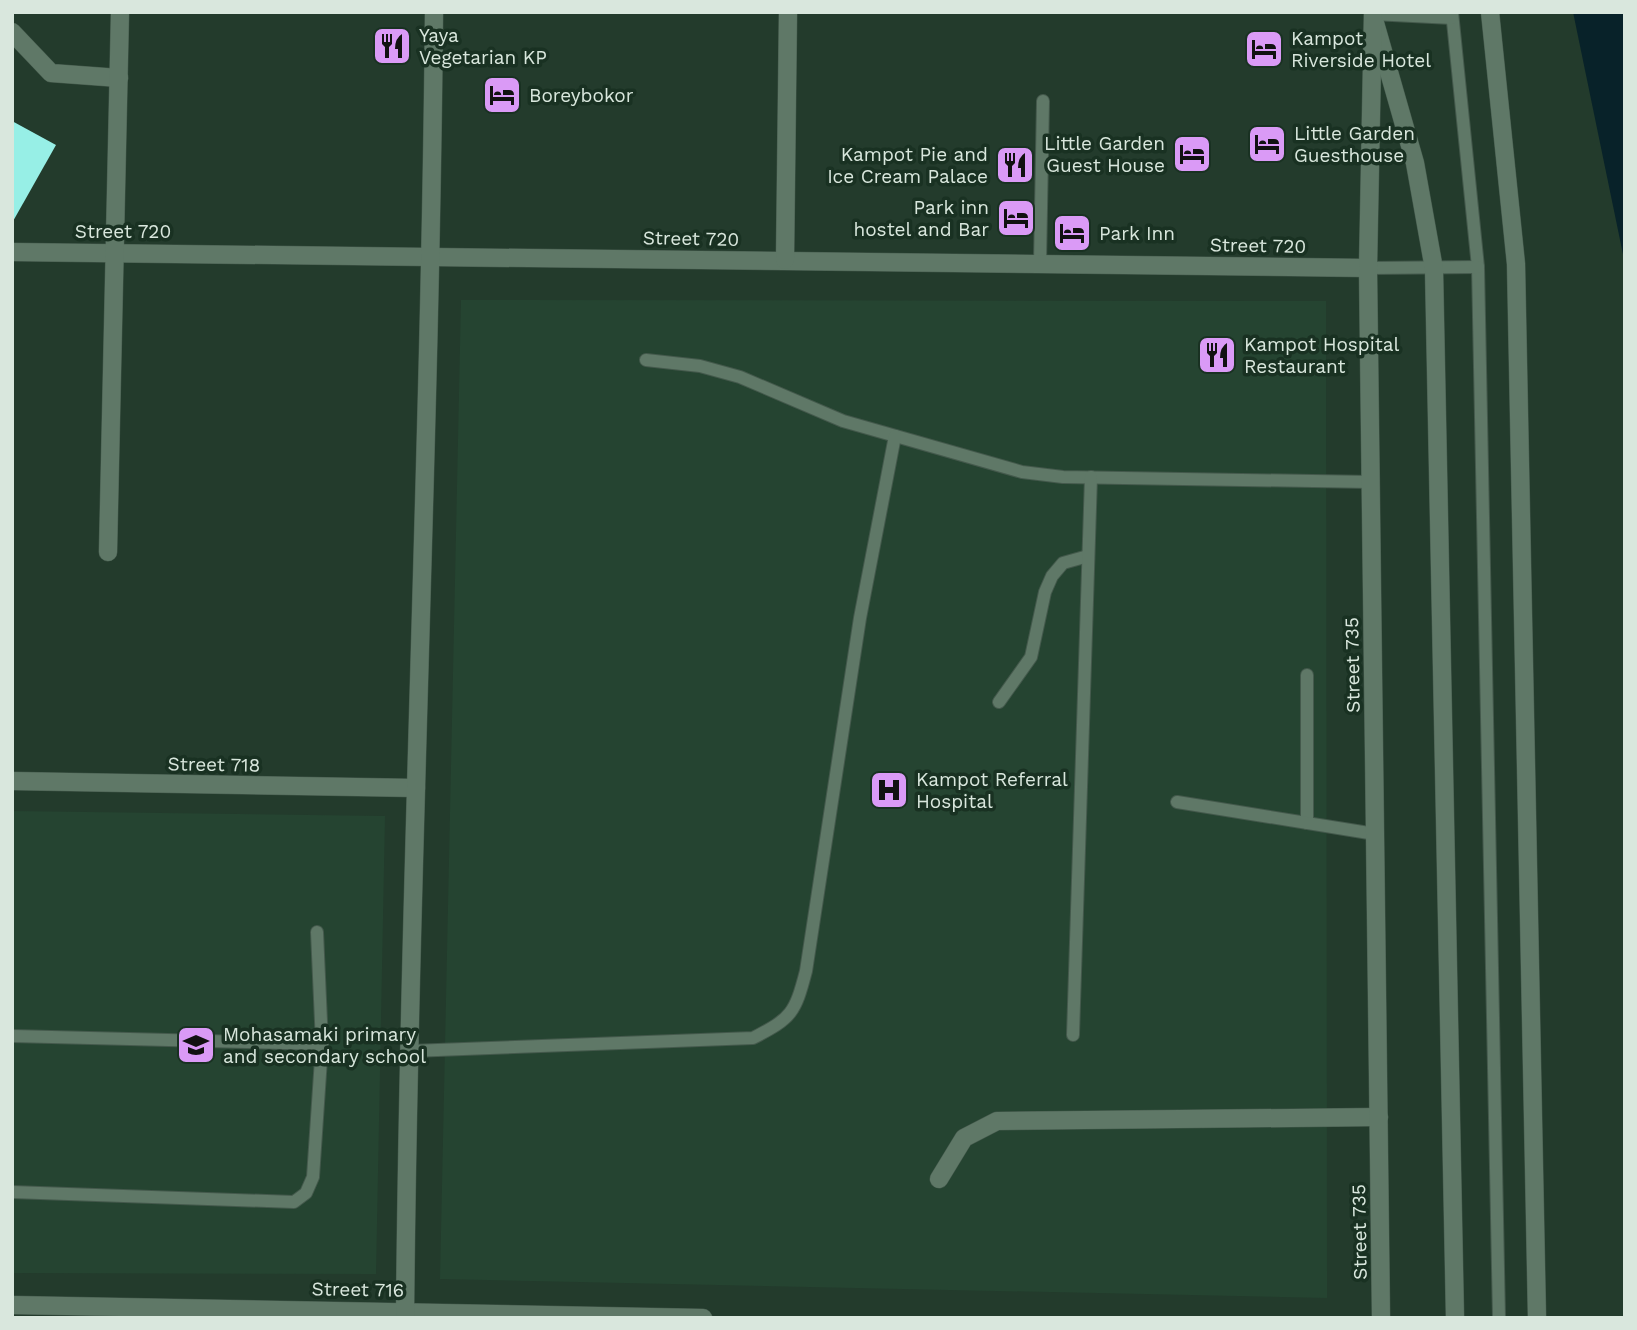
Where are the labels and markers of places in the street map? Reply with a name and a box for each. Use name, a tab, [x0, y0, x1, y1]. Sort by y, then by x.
place label: Yaya Vegetarian KP	[419, 24, 547, 69]
restaurant icon: Yaya Vegetarian KP	[371, 25, 413, 67]
place label: Kampot Riverside Hotel	[1291, 27, 1431, 72]
hotel icon: Kampot Riverside Hotel	[1243, 28, 1285, 70]
hotel icon: Boreybokor	[481, 74, 523, 116]
place label: Boreybokor	[529, 84, 634, 107]
place label: Little Garden Guesthouse	[1294, 122, 1415, 167]
hotel icon: Little Garden Guesthouse	[1246, 123, 1288, 165]
place label: Little Garden Guest House	[1044, 132, 1165, 177]
hotel icon: Little Garden Guest House	[1171, 133, 1213, 175]
place label: Kampot Pie and Ice Cream Palace	[827, 143, 988, 188]
restaurant icon: Kampot Pie and Ice Cream Palace	[994, 144, 1036, 186]
place label: Park inn hostel and Bar	[853, 196, 989, 241]
hotel icon: Park inn hostel and Bar	[995, 197, 1037, 239]
hotel icon: Park Inn	[1051, 212, 1093, 254]
place label: Park Inn	[1099, 222, 1175, 245]
place label: Kampot Hospital Restaurant	[1244, 333, 1400, 378]
restaurant icon: Kampot Hospital Restaurant	[1196, 334, 1238, 376]
place label: Kampot Referral Hospital	[916, 768, 1068, 813]
hospital icon: Kampot Referral Hospital	[868, 769, 910, 811]
place label: Mohasamaki primary and secondary school	[223, 1023, 426, 1068]
school or university icon: Mohasamaki primary and secondary school	[175, 1024, 217, 1066]

